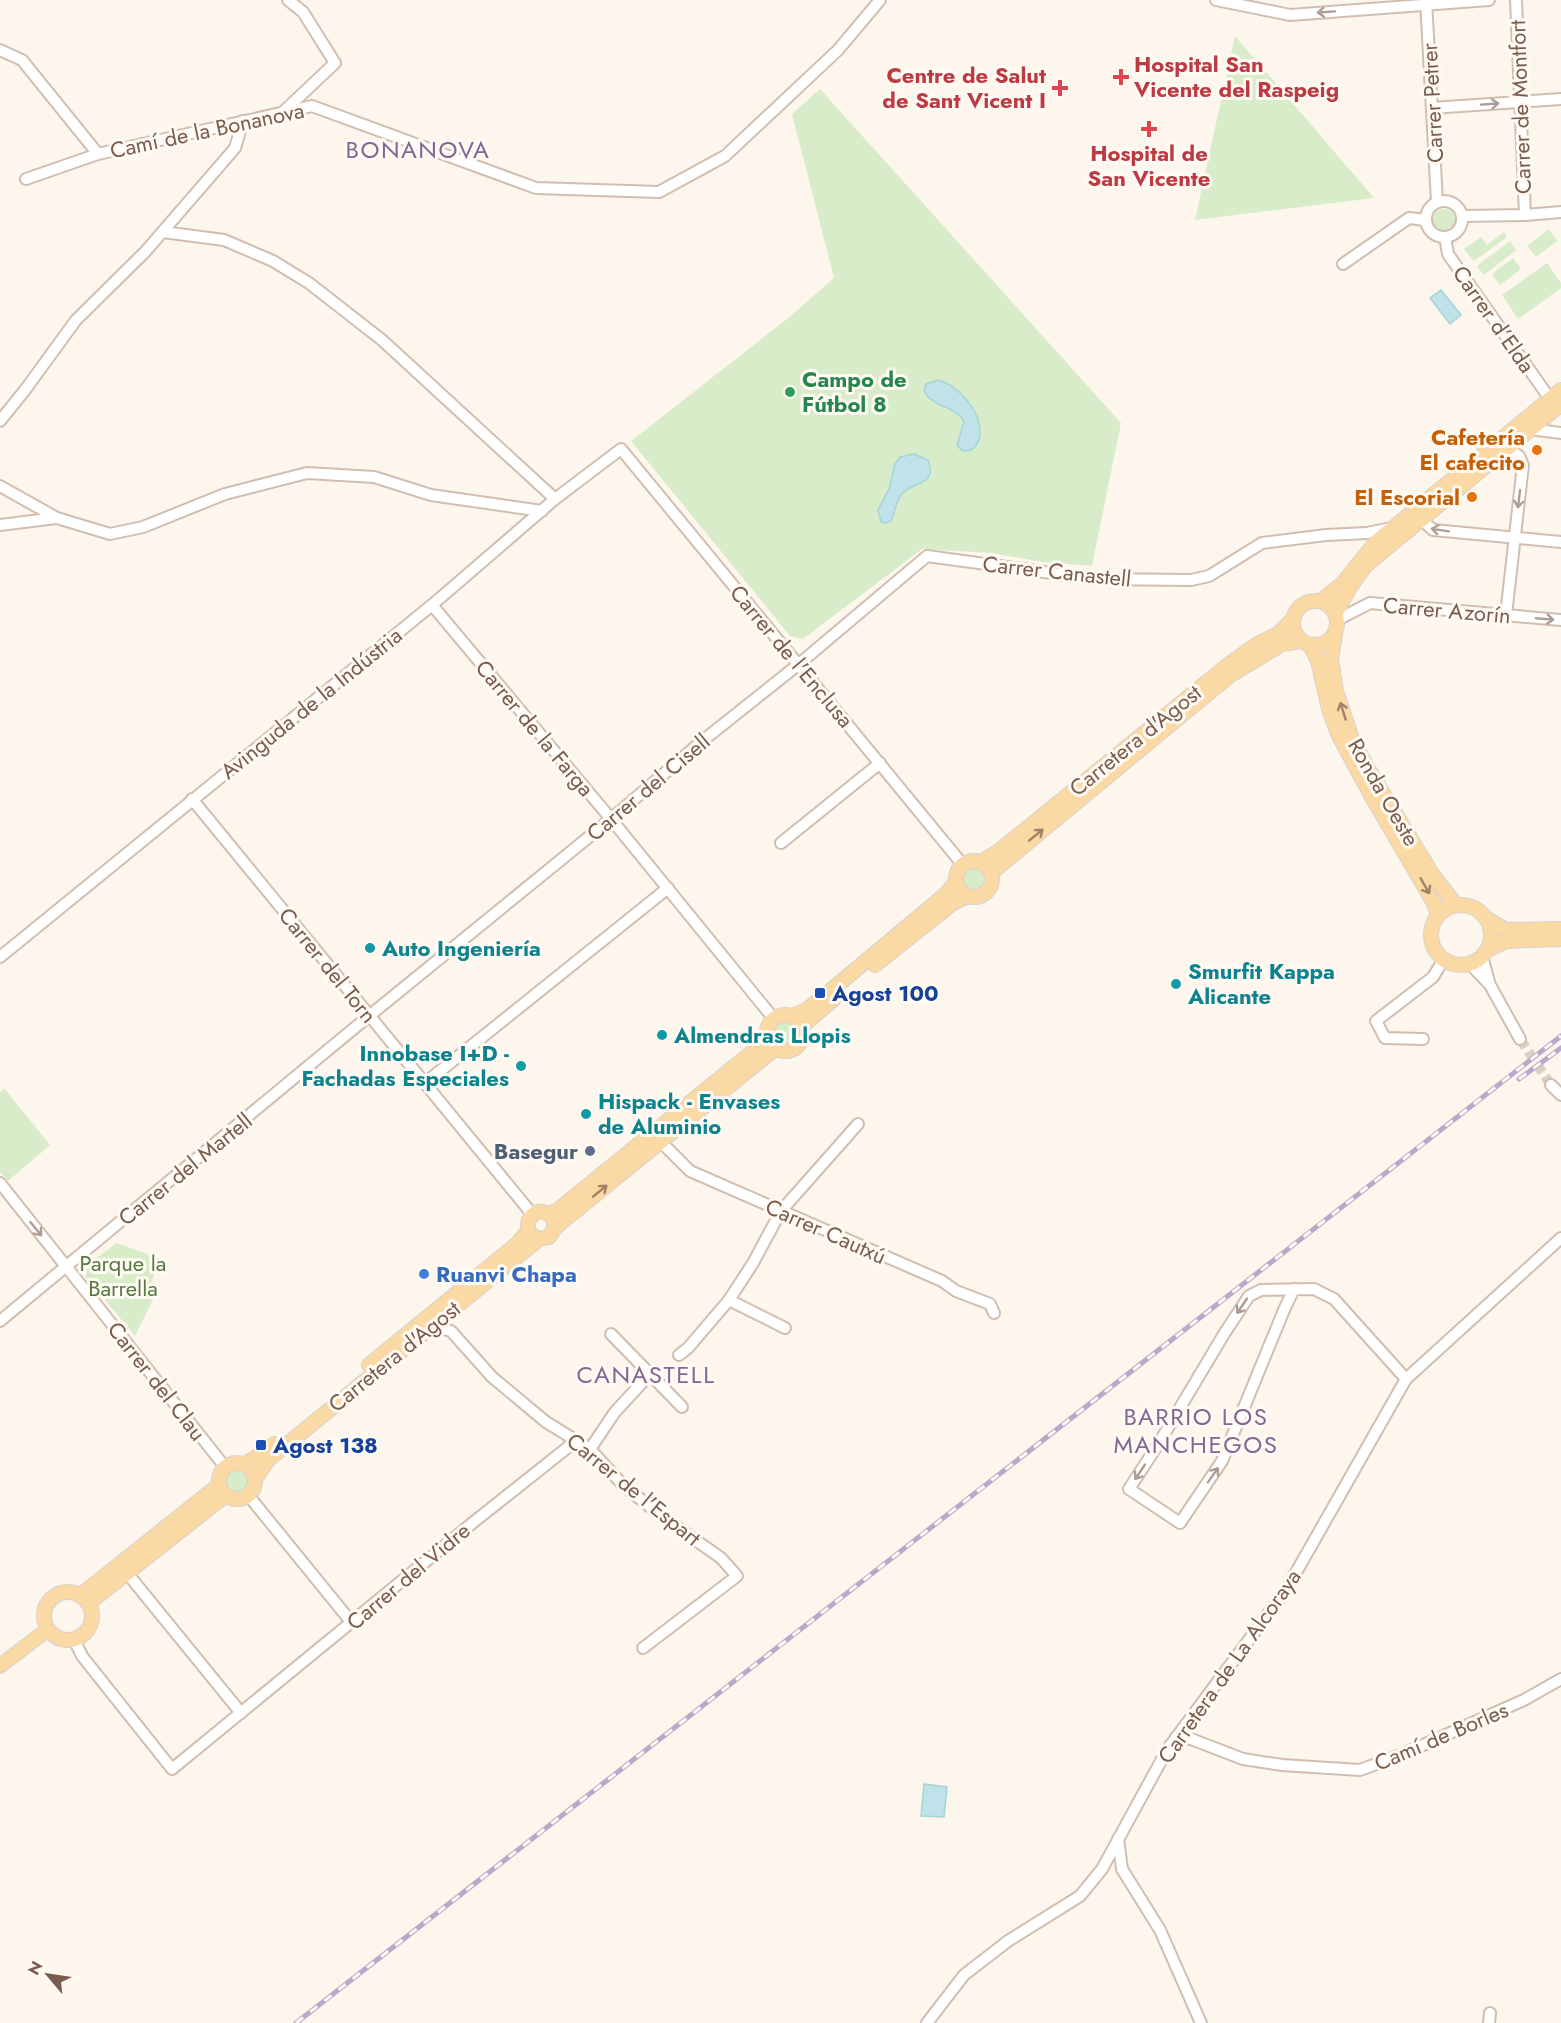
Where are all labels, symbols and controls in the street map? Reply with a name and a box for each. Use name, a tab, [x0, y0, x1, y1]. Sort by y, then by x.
one-way arrow	[1316, 7, 1336, 18]
street label: Carrer de Montfort	[1501, 19, 1539, 195]
street label: Carrer Petrer	[1413, 42, 1451, 164]
place label: Hospital San Vicente del Raspeig	[1133, 48, 1339, 105]
place label: Centre de Salut de Sant Vicent I	[882, 59, 1046, 116]
marker: Hospital San Vicente del Raspeig	[1112, 68, 1130, 86]
marker: Centre de Salut de Sant Vicent I	[1051, 79, 1069, 97]
street label: Camí de la Bonanova	[107, 94, 307, 166]
one-way arrow	[1480, 99, 1500, 110]
marker: Hospital de San Vicente	[1140, 120, 1158, 138]
district label: BONANOVA	[346, 132, 490, 167]
place label: Hospital de San Vicente	[1088, 137, 1210, 194]
street label: Carrer d’Elda	[1445, 259, 1543, 379]
place label: Campo de Fútbol 8	[802, 363, 907, 420]
marker: Campo de Fútbol 8	[783, 385, 797, 399]
place label: Cafetería El cafecito	[1419, 421, 1525, 478]
marker: Cafetería El cafecito	[1530, 443, 1544, 457]
place label: El Escorial	[1354, 481, 1460, 513]
one-way arrow	[1513, 489, 1524, 509]
marker: El Escorial	[1465, 490, 1479, 504]
one-way arrow	[1431, 524, 1450, 535]
street label: Carrer Canastell	[981, 547, 1133, 595]
street label: Carrer de l'Enclusa	[723, 578, 861, 734]
street label: Carrer Azorín	[1382, 588, 1512, 632]
one-way arrow	[1534, 614, 1554, 625]
street label: Avinguda de la Indústria	[213, 619, 409, 787]
street label: Carrer de la Farga	[468, 653, 602, 803]
street label: Carretera d'Agost	[1062, 676, 1209, 803]
one-way arrow	[1337, 701, 1348, 720]
street label: Carrer del Cisell	[579, 726, 717, 848]
street label: Ronda Oeste	[1340, 732, 1428, 852]
one-way arrow	[1028, 829, 1044, 842]
one-way arrow	[1419, 877, 1431, 894]
street label: Carrer del Torn	[271, 900, 385, 1030]
place label: Auto Ingeniería	[381, 932, 541, 964]
marker: Auto Ingeniería	[363, 941, 377, 955]
place label: Smurfit Kappa Alicante	[1187, 955, 1335, 1012]
place label: Agost 100	[831, 977, 939, 1009]
marker: Smurfit Kappa Alicante	[1169, 977, 1183, 991]
marker: Agost 100	[813, 986, 827, 1000]
place label: Almendras Llopis	[673, 1019, 851, 1051]
marker: Almendras Llopis	[655, 1028, 669, 1042]
place label: Innobase I+D - Fachadas Especiales	[301, 1037, 509, 1094]
marker: Innobase I+D - Fachadas Especiales	[514, 1059, 528, 1073]
place label: Hispack - Envases de Aluminio	[598, 1085, 780, 1142]
street label: Carrer del Martell	[111, 1105, 259, 1233]
marker: Hispack - Envases de Aluminio	[579, 1107, 593, 1121]
place label: Basegur	[494, 1135, 578, 1167]
marker: Basegur	[583, 1144, 597, 1158]
one-way arrow	[592, 1184, 607, 1198]
street label: Carrer Cautxú	[760, 1190, 892, 1272]
one-way arrow	[30, 1221, 43, 1237]
park label: Parque la Barrella	[80, 1247, 166, 1304]
place label: Ruanvi Chapa	[436, 1258, 577, 1290]
marker: Ruanvi Chapa	[417, 1267, 431, 1281]
street label: Carretera d'Agost	[321, 1292, 468, 1419]
one-way arrow	[1236, 1297, 1248, 1313]
street label: Carrer del Clau	[100, 1315, 214, 1447]
district label: CANASTELL	[577, 1357, 715, 1392]
district label: BARRIO LOS MANCHEGOS	[1114, 1399, 1278, 1462]
street label: Carrer de l'Espart	[560, 1425, 709, 1554]
place label: Agost 138	[272, 1429, 378, 1461]
marker: Agost 138	[254, 1438, 268, 1452]
one-way arrow	[1134, 1463, 1146, 1479]
one-way arrow	[1207, 1467, 1219, 1483]
street label: Carrer del Vidre	[339, 1515, 477, 1637]
street label: Carretera de La Alcoraya	[1150, 1562, 1308, 1770]
street label: Camí de Borles	[1369, 1693, 1513, 1779]
north arrow	[18, 1945, 78, 2005]
text: N	[22, 1957, 48, 1979]

